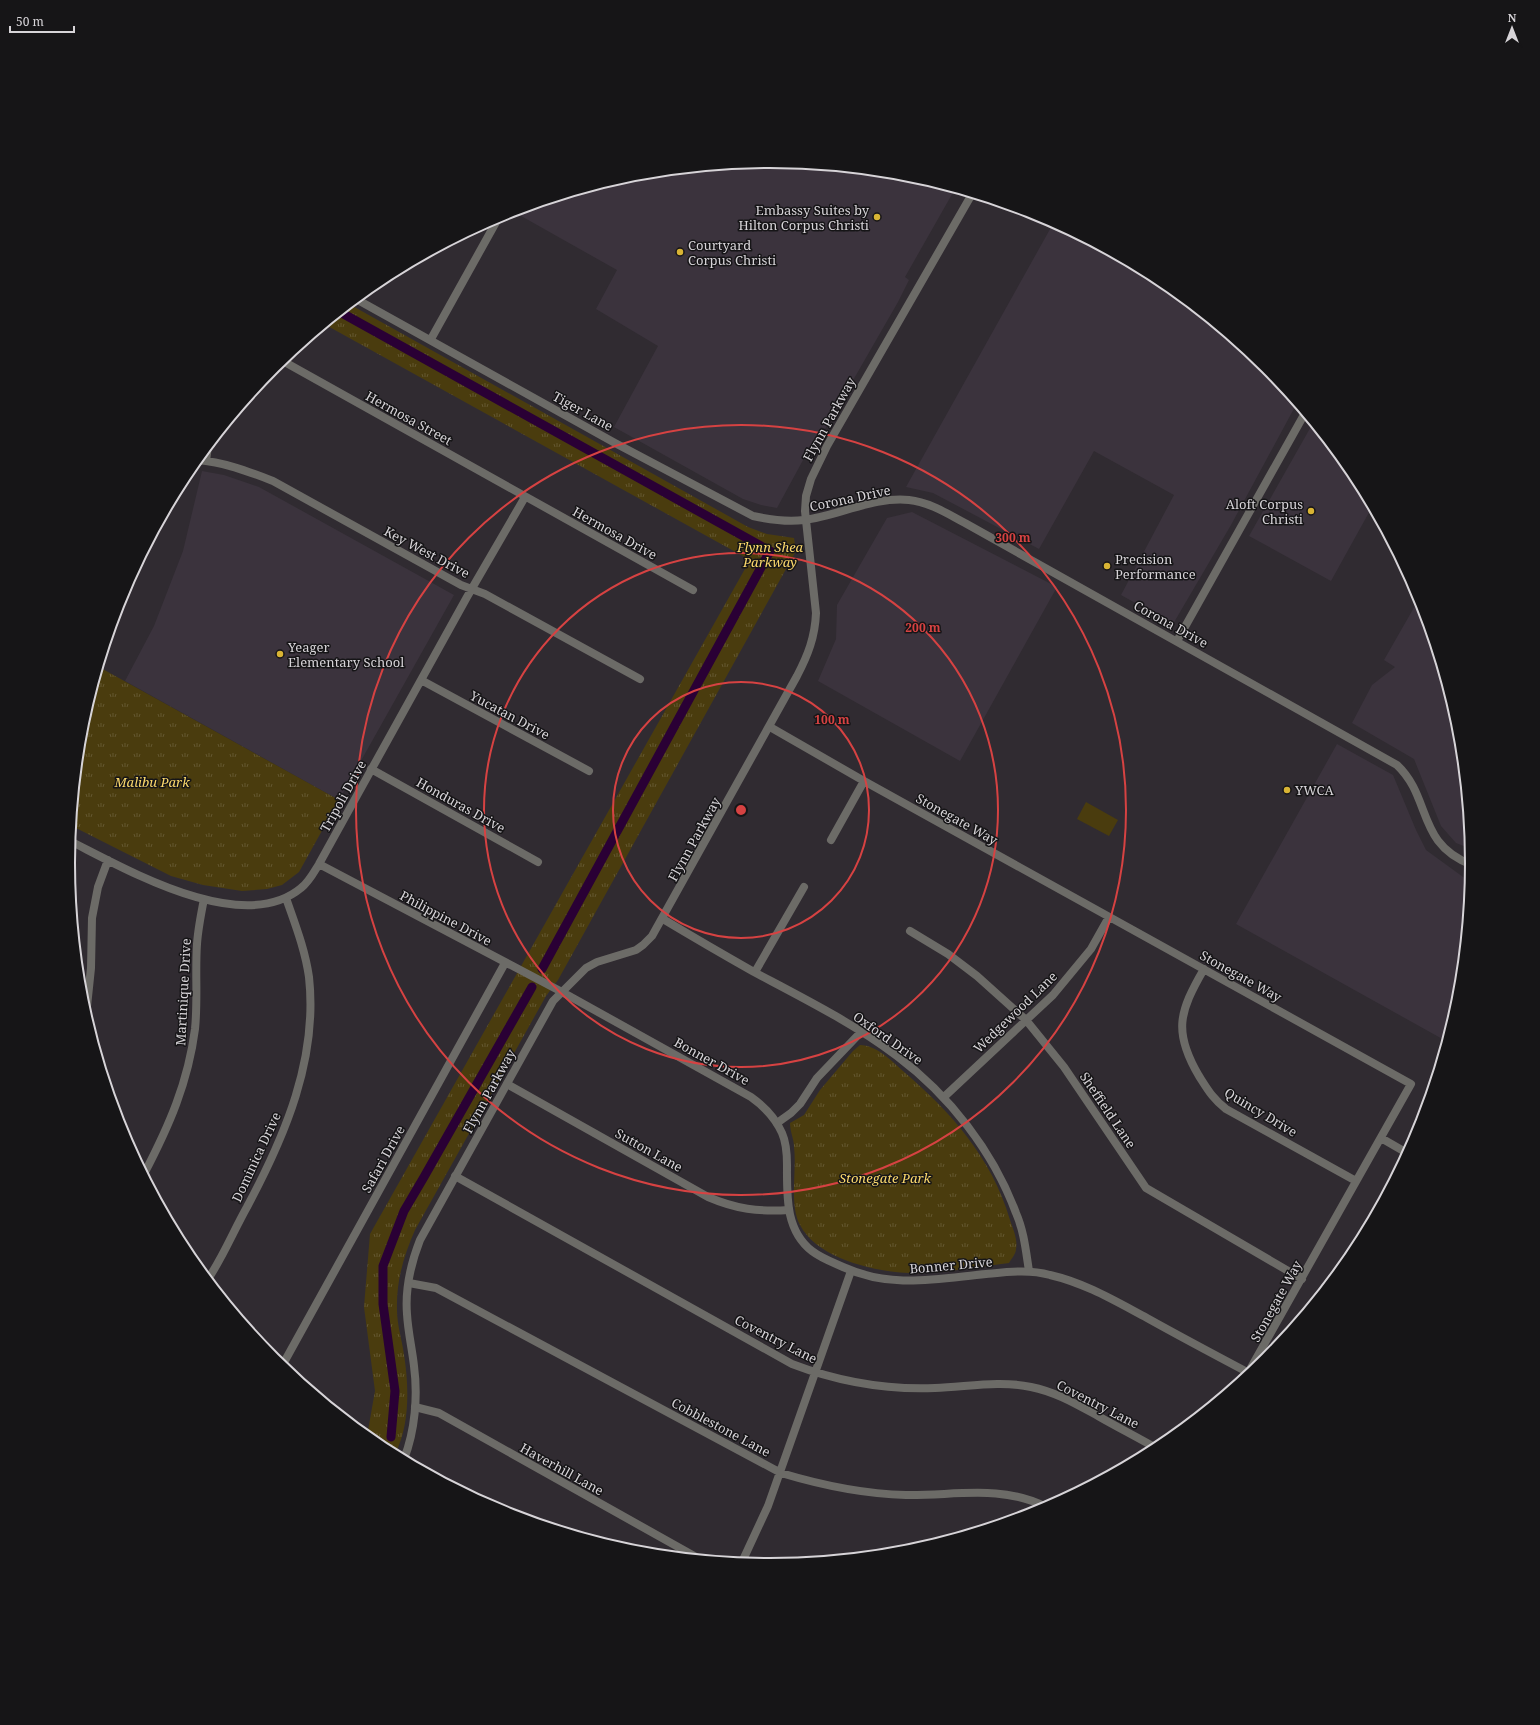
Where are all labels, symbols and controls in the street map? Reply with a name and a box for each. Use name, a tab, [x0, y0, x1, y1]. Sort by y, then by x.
scale bar	[10, 8, 74, 34]
north arrow	[1492, 8, 1532, 48]
text: N	[1508, 10, 1517, 25]
text: 50 m	[16, 13, 44, 30]
place label: Embassy Suites by Hilton Corpus Christi	[738, 201, 870, 234]
marker: Embassy Suites by Hilton Corpus Christi	[872, 212, 882, 222]
place label: Courtyard Corpus Christi	[688, 236, 776, 269]
marker: Courtyard Corpus Christi	[675, 247, 685, 257]
street label: Flynn Parkway	[798, 373, 860, 464]
street label: Hermosa Street	[363, 387, 456, 449]
street label: Tiger Lane	[550, 387, 616, 435]
street label: Corona Drive	[808, 481, 892, 515]
place label: Aloft Corpus Christi	[1226, 495, 1303, 528]
street label: Hermosa Drive	[570, 502, 660, 564]
marker: Aloft Corpus Christi	[1306, 506, 1316, 516]
street label: Key West Drive	[381, 522, 473, 582]
text: 300 m	[995, 529, 1031, 546]
park label: Flynn Shea Parkway	[736, 538, 804, 571]
place label: Precision Performance	[1115, 550, 1196, 583]
marker: Precision Performance	[1102, 561, 1112, 571]
street label: Corona Drive	[1131, 596, 1211, 652]
text: 200 m	[905, 619, 941, 636]
place label: Yeager Elementary School	[287, 638, 404, 671]
marker: Yeager Elementary School	[275, 649, 285, 659]
street label: Yucatan Drive	[466, 686, 553, 744]
text: 100 m	[814, 711, 850, 728]
street label: Tripoli Drive	[316, 757, 370, 835]
park label: Malibu Park	[113, 773, 190, 791]
street label: Honduras Drive	[413, 773, 509, 837]
place label: YWCA	[1294, 781, 1334, 799]
marker: YWCA	[1282, 785, 1292, 795]
street label: Stonegate Way	[913, 789, 1002, 849]
street label: Flynn Parkway	[663, 793, 725, 884]
centre of rings	[734, 803, 748, 817]
street label: Philippine Drive	[397, 886, 495, 950]
street label: Martinique Drive	[171, 938, 195, 1046]
street label: Stonegate Way	[1197, 946, 1286, 1006]
street label: Wedgewood Lane	[969, 967, 1061, 1057]
street label: Oxford Drive	[850, 1007, 926, 1069]
street label: Bonner Drive	[671, 1033, 753, 1089]
street label: Flynn Parkway	[458, 1045, 520, 1136]
street label: Sheffield Lane	[1076, 1068, 1140, 1152]
street label: Quincy Drive	[1221, 1083, 1301, 1141]
street label: Dominica Drive	[227, 1109, 285, 1205]
street label: Safari Drive	[357, 1122, 409, 1196]
street label: Sutton Lane	[612, 1124, 686, 1176]
park label: Stonegate Park	[839, 1169, 932, 1187]
street label: Bonner Drive	[909, 1252, 993, 1278]
street label: Stonegate Way	[1246, 1256, 1306, 1345]
street label: Coventry Lane	[732, 1310, 820, 1368]
street label: Coventry Lane	[1054, 1375, 1142, 1433]
street label: Cobblestone Lane	[668, 1393, 774, 1461]
street label: Haverhill Lane	[517, 1439, 607, 1499]

